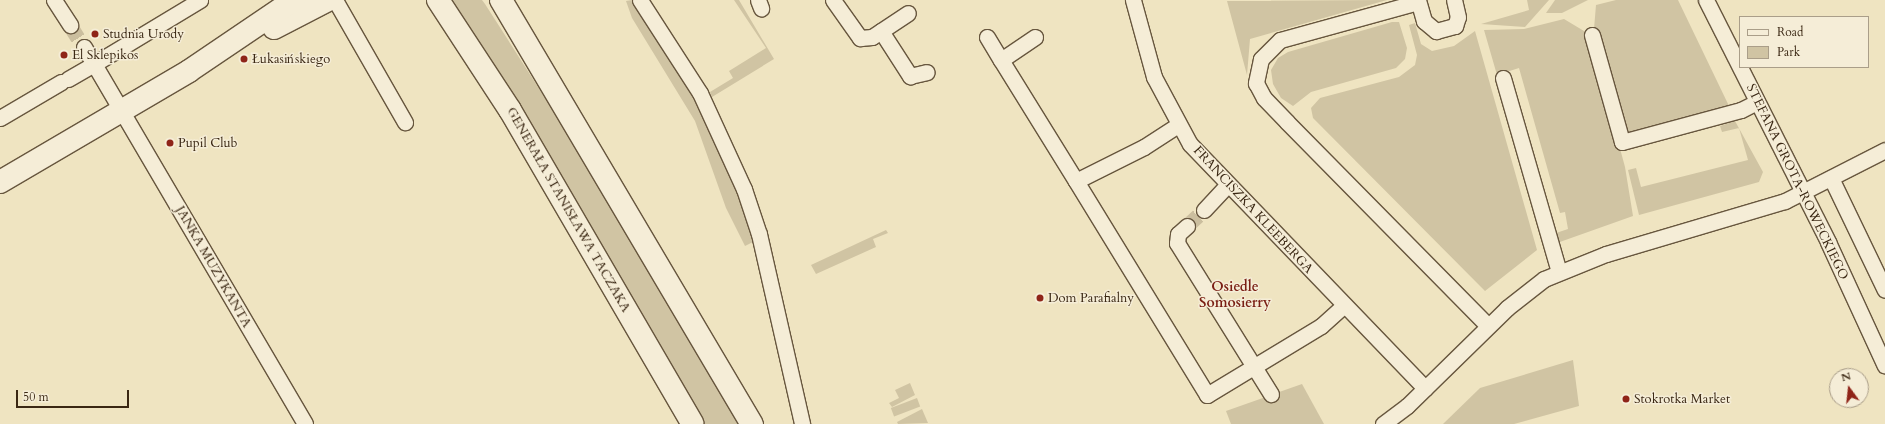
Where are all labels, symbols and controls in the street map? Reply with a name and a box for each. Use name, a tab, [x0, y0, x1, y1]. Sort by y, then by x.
legend	[1739, 16, 1869, 68]
text: Road	[1777, 24, 1803, 40]
place label: Studnia Urody	[103, 26, 184, 42]
marker: Studnia Urody	[90, 29, 100, 39]
text: Park	[1777, 44, 1800, 60]
place label: El Sklepikos	[72, 47, 138, 63]
marker: El Sklepikos	[59, 50, 69, 60]
place label: Łukasińskiego	[252, 51, 330, 67]
marker: Łukasińskiego	[239, 54, 249, 64]
street label: STEFANA GROTA-ROWECKIEGO	[1743, 82, 1851, 282]
street label: GENERAŁA STANISŁAWA TACZAKA	[503, 105, 633, 315]
place label: Pupil Club	[178, 135, 238, 151]
marker: Pupil Club	[165, 138, 175, 148]
street label: FRANCISZKA KLEEBERGA	[1190, 143, 1316, 277]
street label: JANKA MUZYKANTA	[172, 203, 254, 331]
district label: Osiedle Somosierry	[1199, 279, 1271, 312]
place label: Dom Parafialny	[1048, 290, 1134, 306]
marker: Dom Parafialny	[1035, 293, 1045, 303]
north arrow	[1829, 368, 1869, 408]
text: N	[1839, 368, 1853, 385]
scale bar	[18, 382, 131, 408]
text: 50 m	[23, 389, 49, 405]
place label: Stokrotka Market	[1634, 391, 1730, 407]
marker: Stokrotka Market	[1621, 394, 1631, 404]

